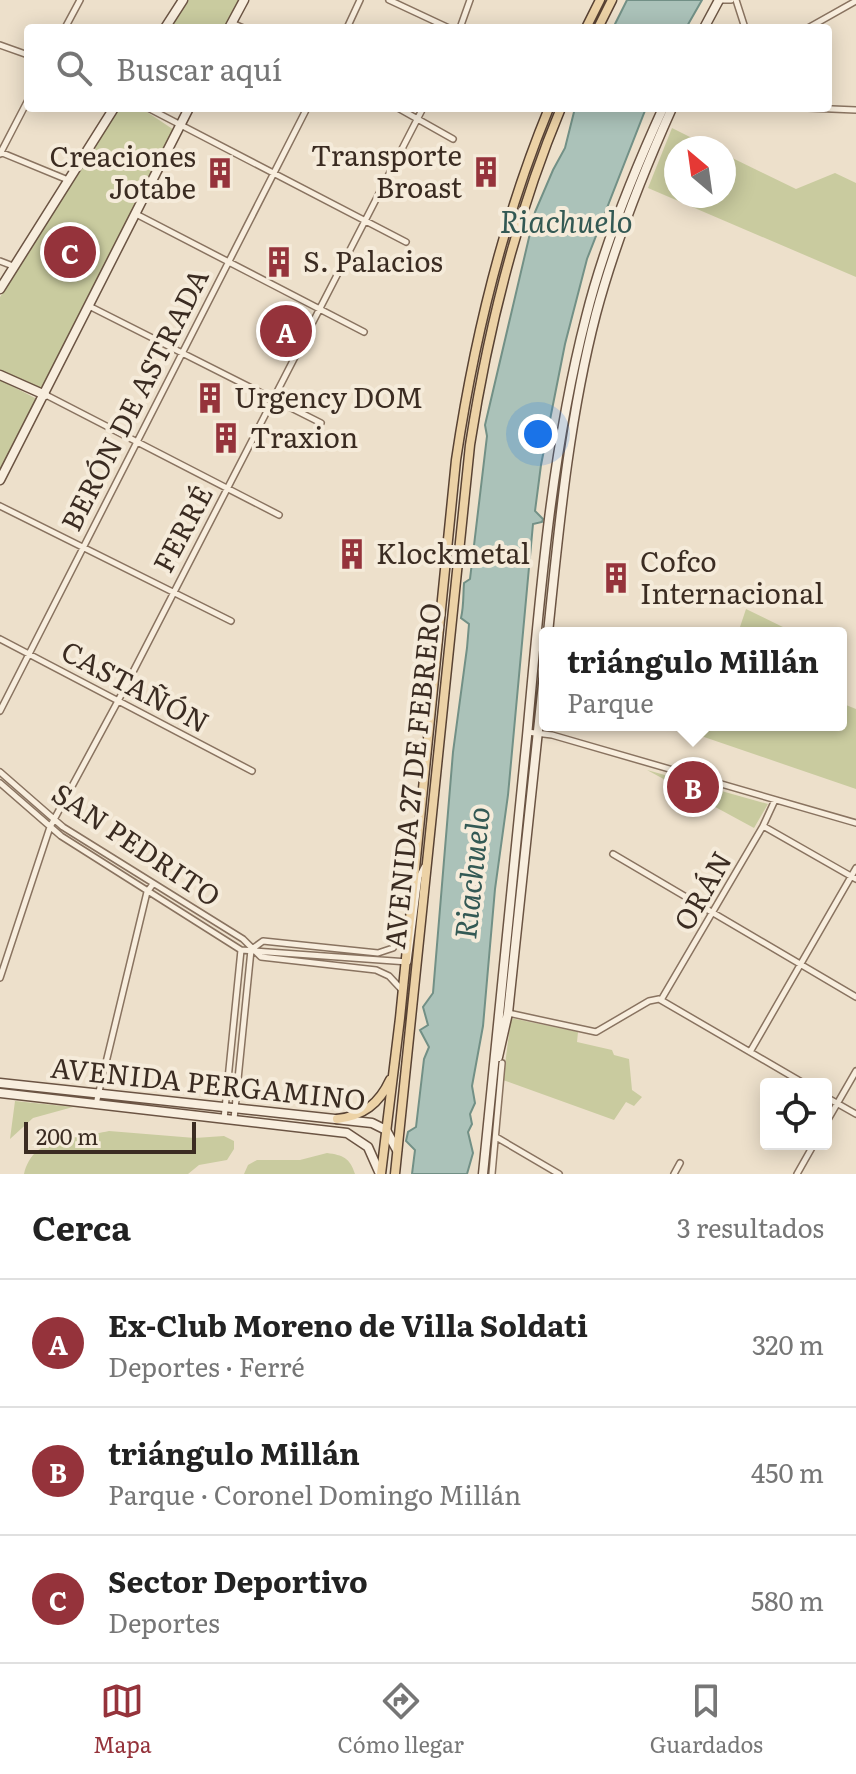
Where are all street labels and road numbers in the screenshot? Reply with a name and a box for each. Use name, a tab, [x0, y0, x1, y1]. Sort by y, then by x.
street label: BERÓN DE ASTRADA	[49, 260, 218, 538]
street label: FERRÉ	[141, 477, 222, 579]
street label: AVENIDA 27 DE FEBRERO	[372, 601, 450, 951]
street label: CASTAÑÓN	[55, 629, 217, 742]
street label: SAN PEDRITO	[44, 771, 230, 915]
street label: ORÁN	[662, 842, 741, 938]
street label: AVENIDA PERGAMINO	[49, 1045, 368, 1119]

